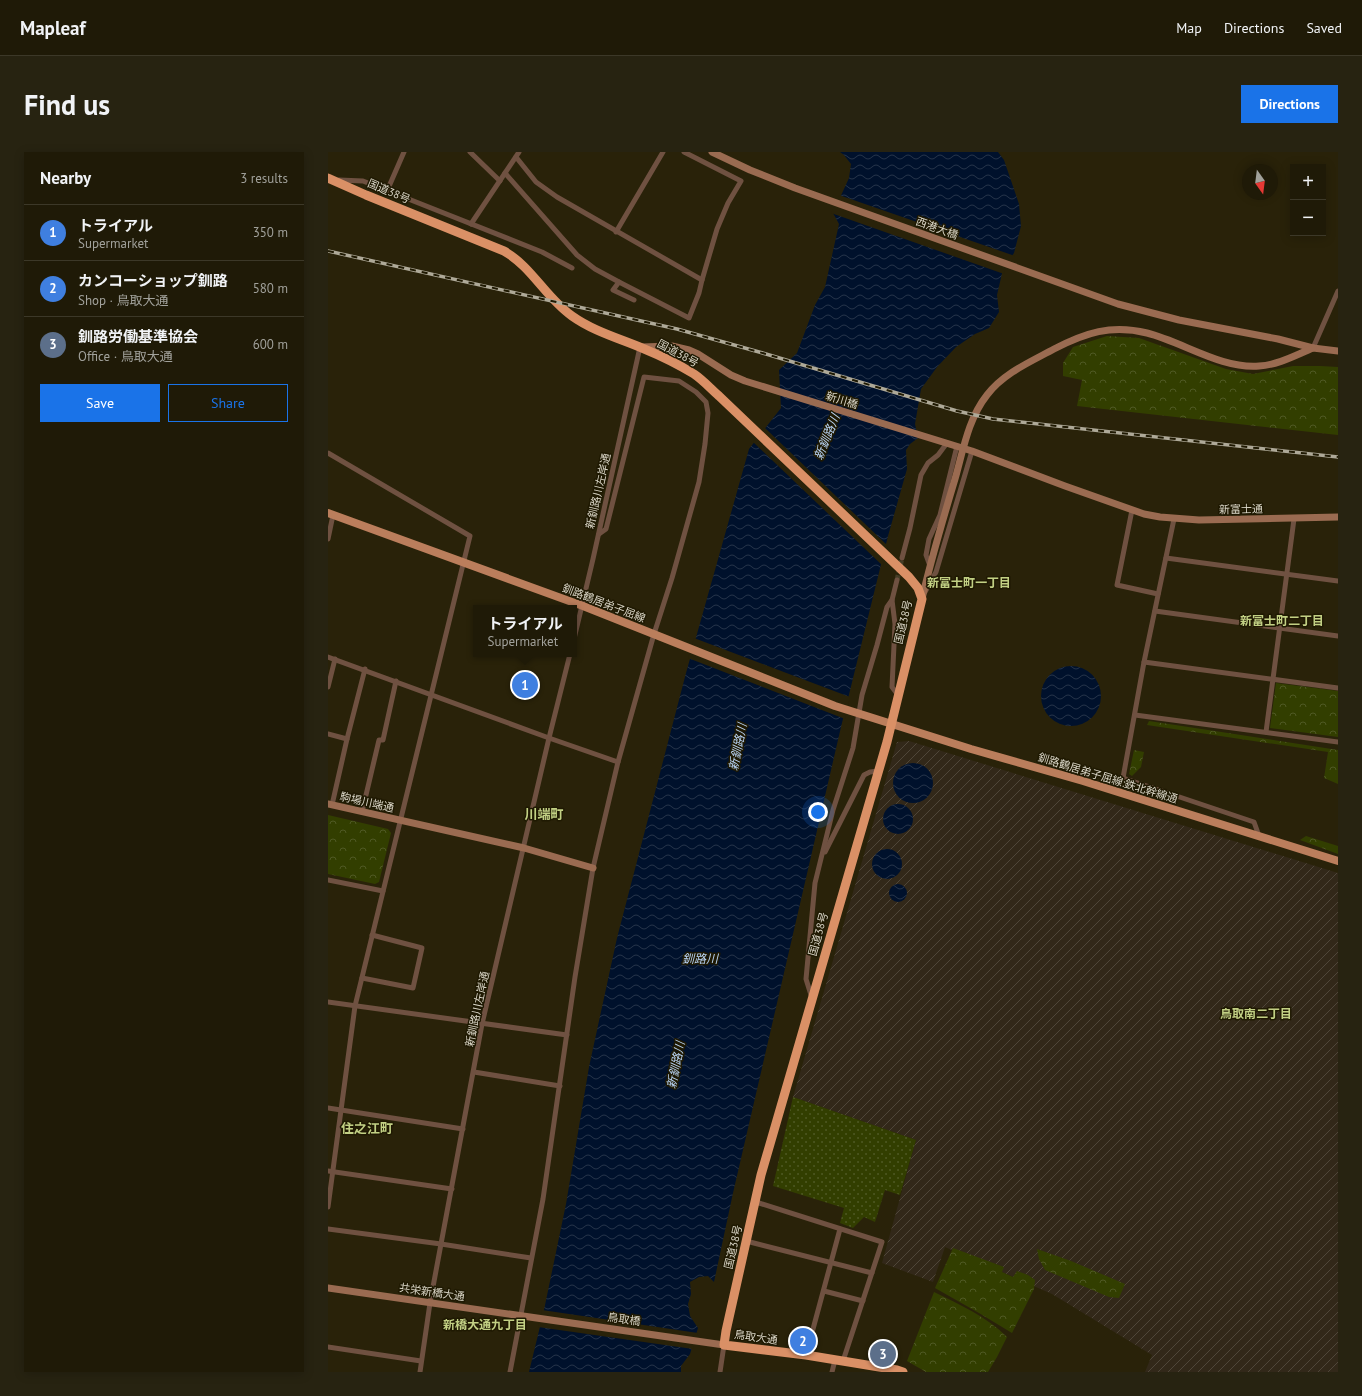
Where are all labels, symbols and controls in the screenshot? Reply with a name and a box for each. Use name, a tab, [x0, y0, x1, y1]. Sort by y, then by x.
text: Mapleaf	[20, 16, 86, 40]
text: Map	[1176, 19, 1202, 37]
text: Directions	[1224, 19, 1284, 37]
text: Saved	[1306, 19, 1342, 37]
button: Directions	[1241, 85, 1338, 123]
text: Find us	[24, 86, 110, 123]
north arrow	[1242, 164, 1278, 200]
map controls	[1290, 164, 1326, 236]
button: +	[1290, 164, 1326, 200]
text: Nearby	[40, 167, 91, 189]
text: 3 results	[240, 170, 288, 187]
street label: 国道38号	[366, 176, 412, 206]
button: −	[1290, 200, 1326, 236]
street label: 西港大橋	[914, 214, 960, 242]
text: トライアル	[78, 216, 153, 235]
text: 1	[49, 224, 57, 241]
text: 350 m	[253, 224, 288, 241]
text: Supermarket	[78, 235, 148, 252]
text: カンコーショップ釧路	[78, 271, 228, 290]
text: 2	[49, 280, 57, 297]
text: 580 m	[253, 280, 288, 297]
text: Shop · 鳥取大通	[78, 292, 168, 309]
text: 釧路労働基準協会	[78, 327, 198, 346]
text: 3	[49, 336, 57, 353]
text: 600 m	[253, 336, 288, 353]
street label: 国道38号	[655, 336, 701, 370]
text: Office · 鳥取大通	[78, 348, 173, 365]
button: Save	[40, 384, 160, 422]
button: Share	[168, 384, 288, 422]
street label: 新川橋	[824, 388, 860, 412]
water label: 新釧路川	[811, 410, 843, 462]
street label: 新釧路川左岸通	[583, 452, 613, 530]
street label: 新富士通	[1219, 502, 1263, 516]
district label: 新富士町一丁目	[927, 575, 1011, 590]
street label: 釧路鶴居弟子屈線	[560, 581, 648, 625]
street label: 国道38号	[891, 599, 915, 645]
popup	[473, 605, 577, 657]
district label: 新富士町二丁目	[1240, 613, 1324, 628]
text: トライアル	[488, 614, 562, 633]
text: Supermarket	[488, 633, 558, 650]
pin: 1	[512, 670, 538, 700]
water label: 新釧路川	[726, 720, 750, 772]
street label: 釧路鶴居弟子屈線:鉄北幹線通	[1036, 750, 1180, 806]
street label: 駒場川端通	[339, 789, 395, 815]
your location	[808, 802, 828, 822]
district label: 川端町	[524, 806, 564, 823]
street label: 国道38号	[805, 910, 831, 958]
water label: 釧路川	[682, 951, 720, 966]
street label: 新釧路川左岸通	[462, 970, 492, 1048]
district label: 鳥取南二丁目	[1220, 1006, 1292, 1021]
water label: 新釧路川	[664, 1038, 688, 1090]
district label: 住之江町	[341, 1120, 393, 1137]
street label: 国道38号	[721, 1224, 745, 1270]
street label: 共栄新橋大通	[398, 1280, 466, 1304]
street label: 鳥取橋	[607, 1310, 641, 1328]
district label: 新橋大通九丁目	[443, 1317, 527, 1332]
pin: 2	[790, 1326, 816, 1356]
street label: 鳥取大通	[733, 1327, 779, 1347]
pin: 3	[870, 1339, 896, 1369]

